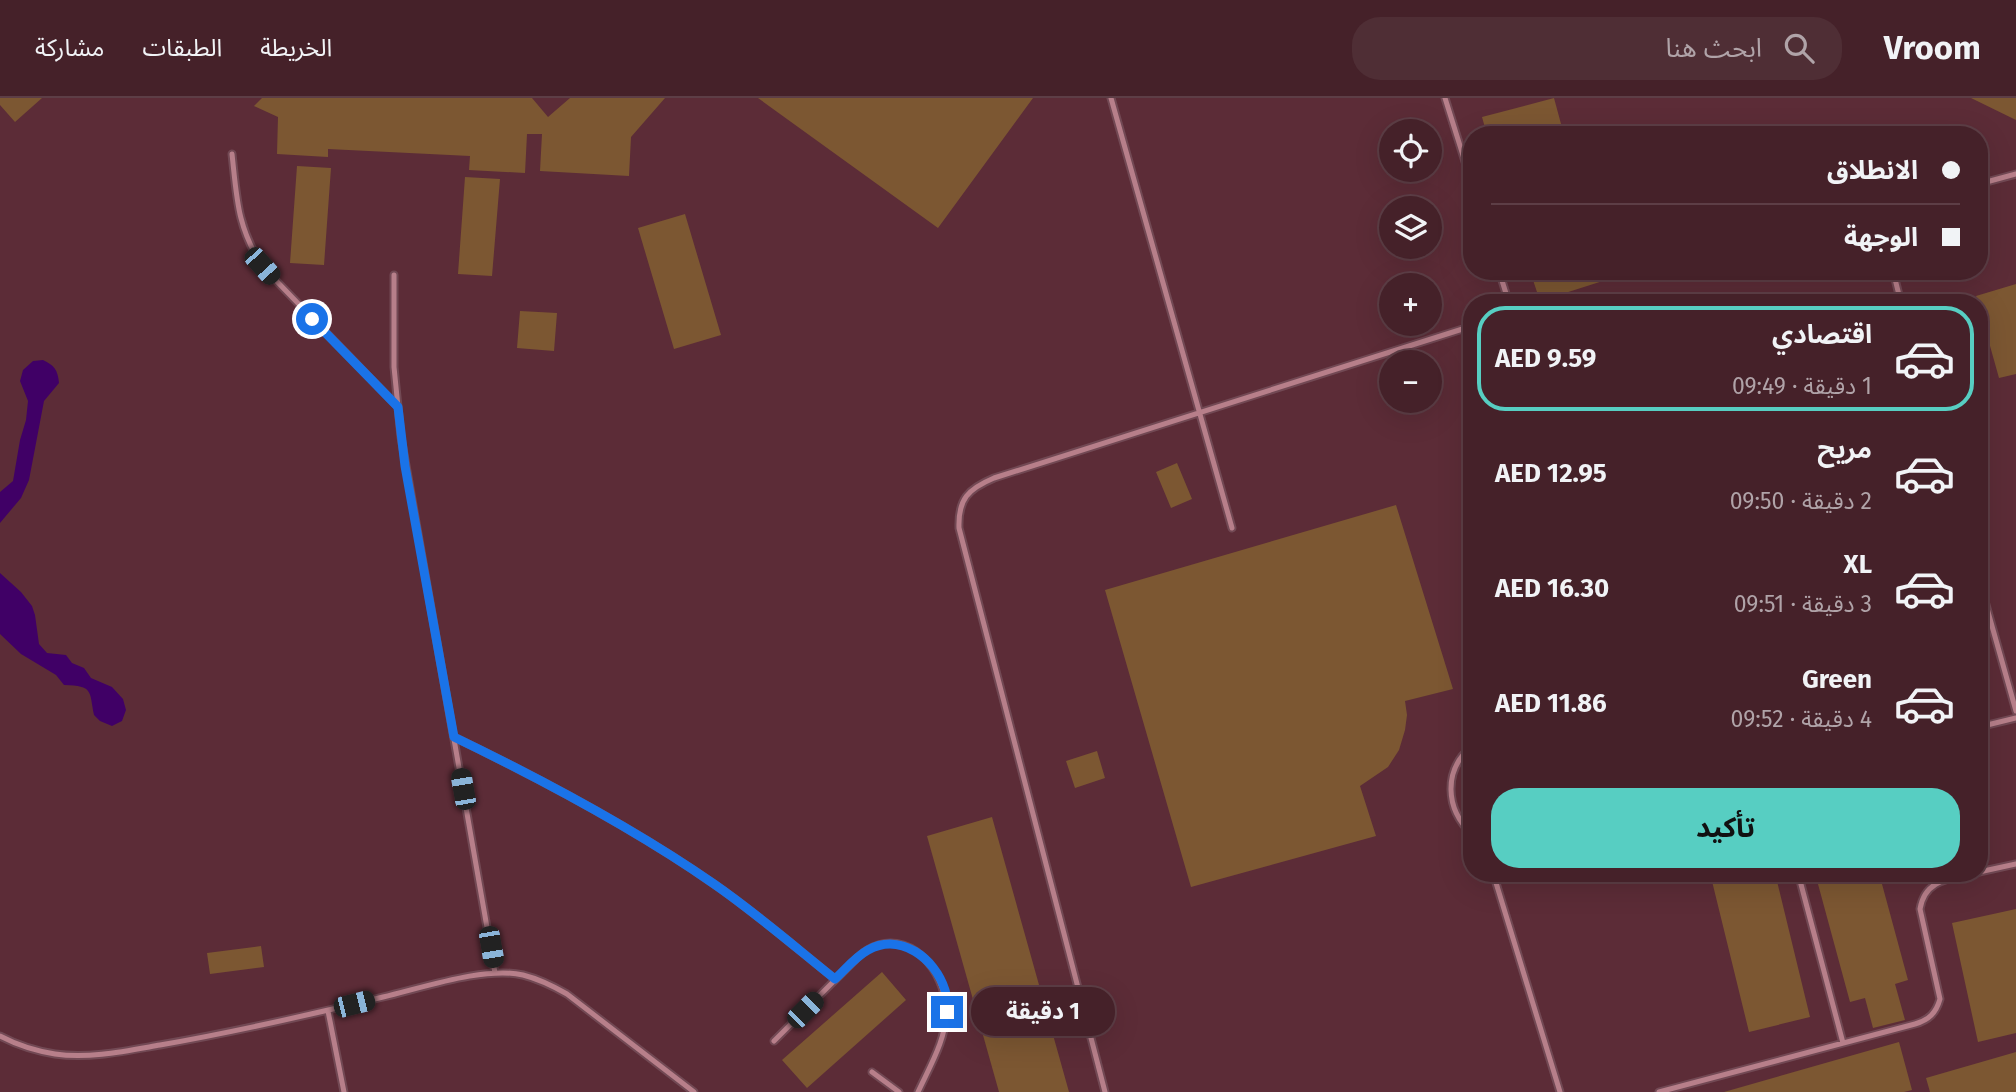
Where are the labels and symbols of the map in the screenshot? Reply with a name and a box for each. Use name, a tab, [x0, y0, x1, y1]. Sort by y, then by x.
car	[241, 243, 284, 289]
route start	[296, 303, 328, 335]
car	[450, 766, 477, 812]
car	[478, 924, 505, 970]
car	[783, 988, 828, 1032]
callout: 1 دقيقة	[972, 988, 1115, 1037]
car	[332, 989, 377, 1019]
route end	[931, 996, 963, 1028]

